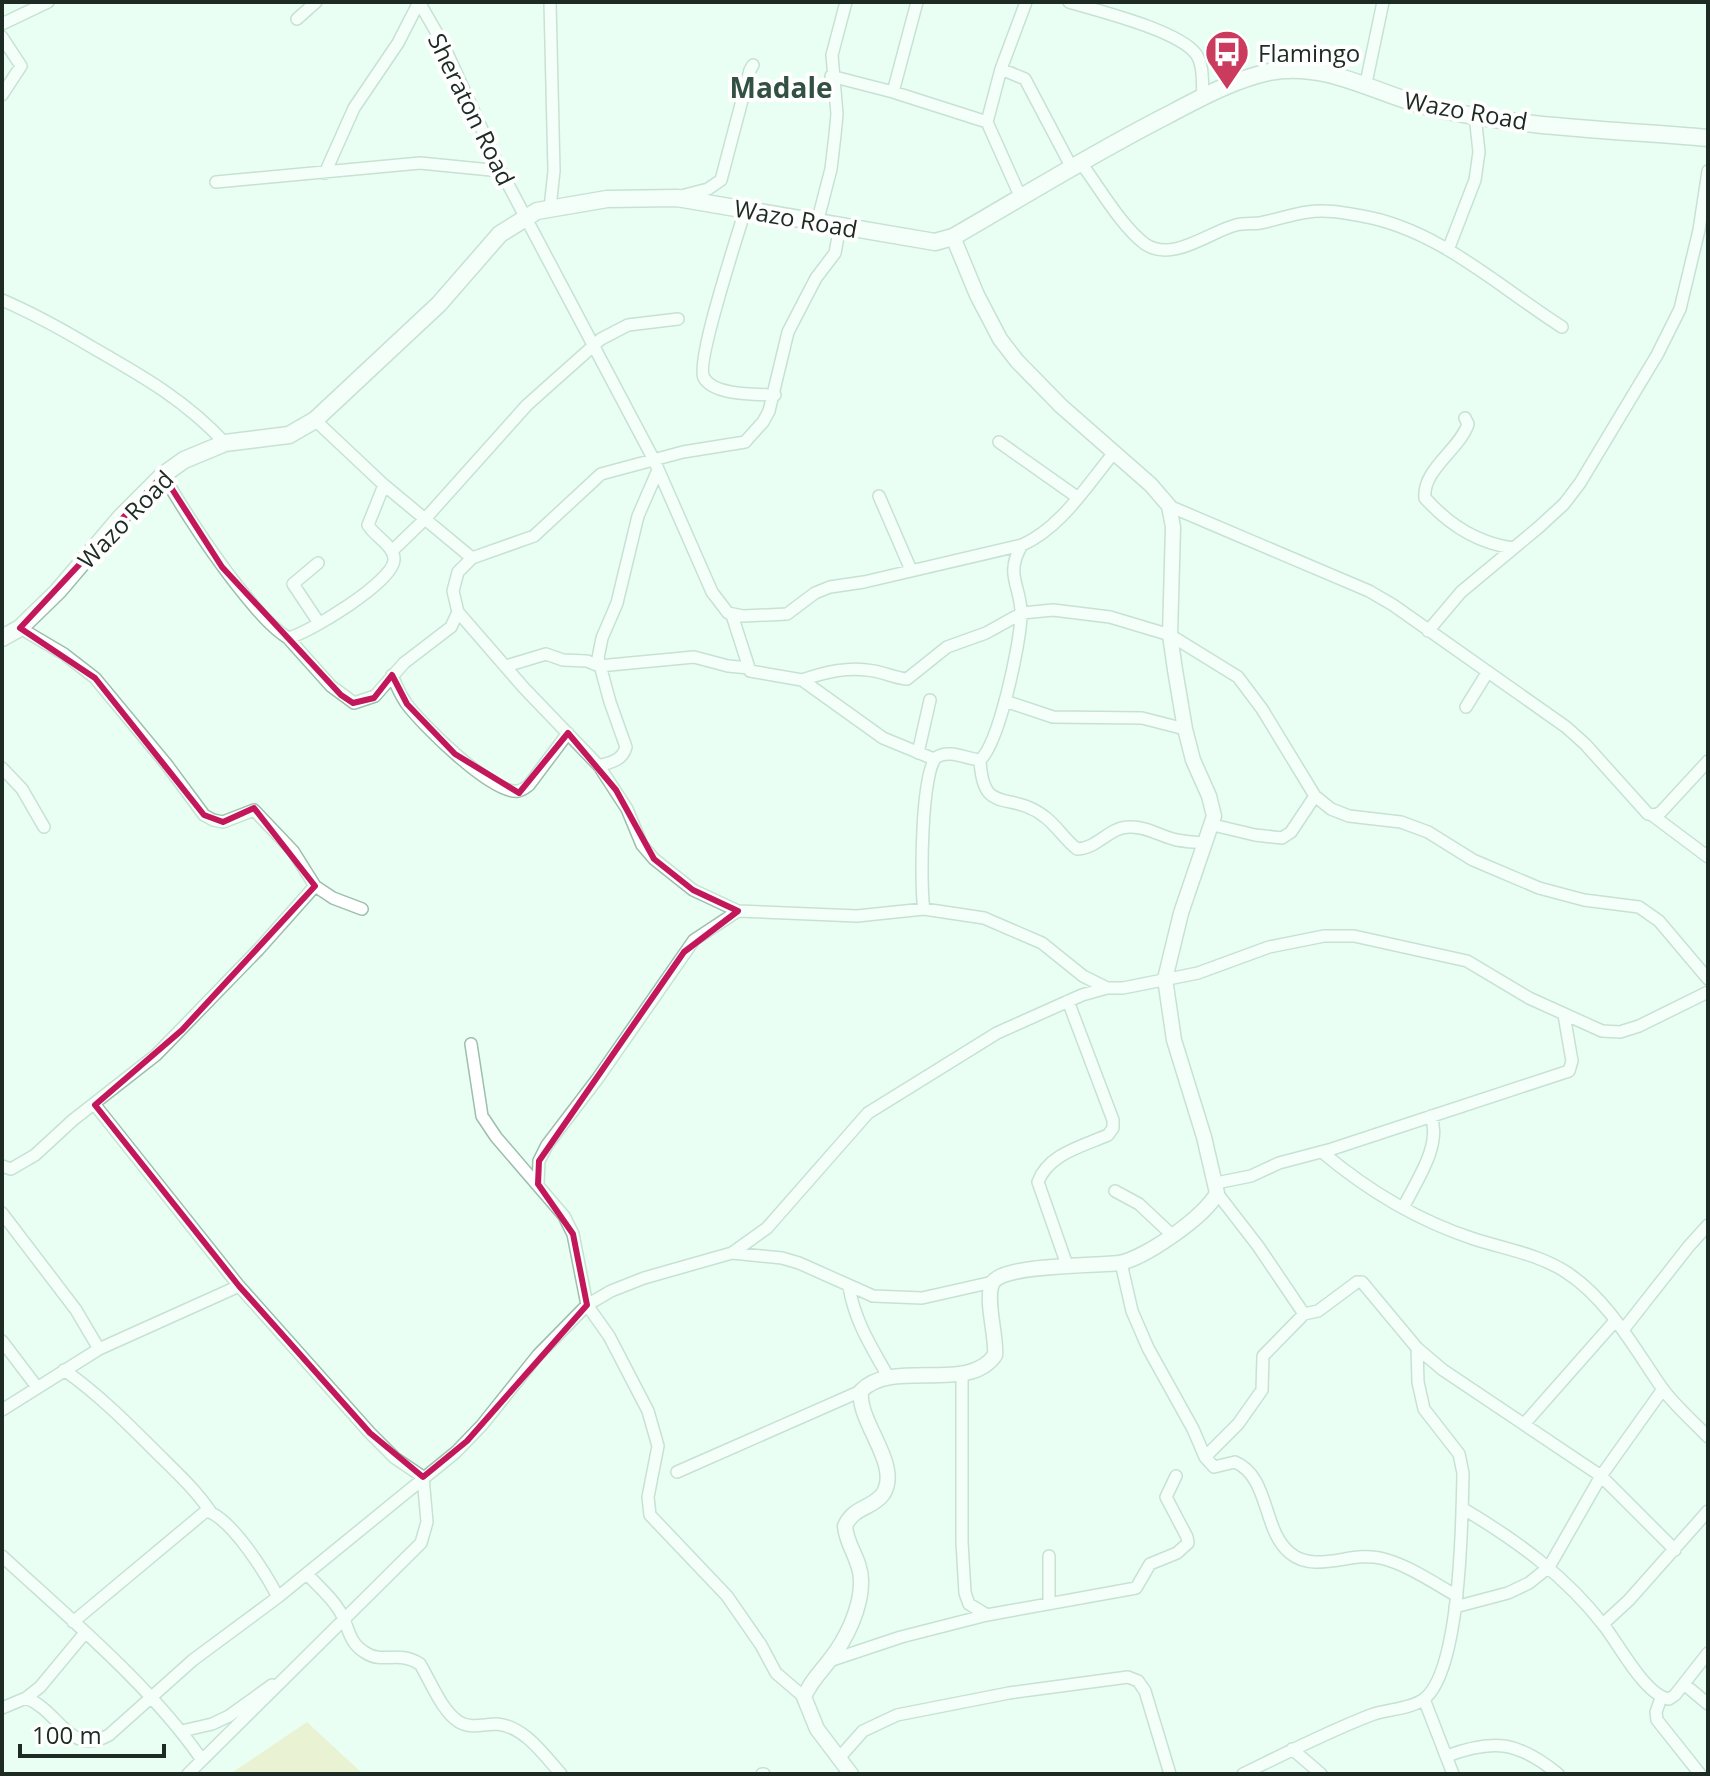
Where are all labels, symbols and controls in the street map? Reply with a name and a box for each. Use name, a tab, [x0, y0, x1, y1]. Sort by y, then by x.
street label: Sheraton Road	[421, 27, 523, 191]
bus stop icon: Flamingo	[1203, 28, 1251, 91]
place label: Flamingo	[1258, 36, 1360, 69]
district label: Madale	[729, 68, 833, 106]
street label: Wazo Road	[1402, 83, 1530, 137]
street label: Wazo Road	[732, 191, 860, 245]
street label: Wazo Road	[70, 463, 180, 575]
scale bar	[20, 1708, 164, 1758]
text: 100 m	[32, 1718, 102, 1751]

